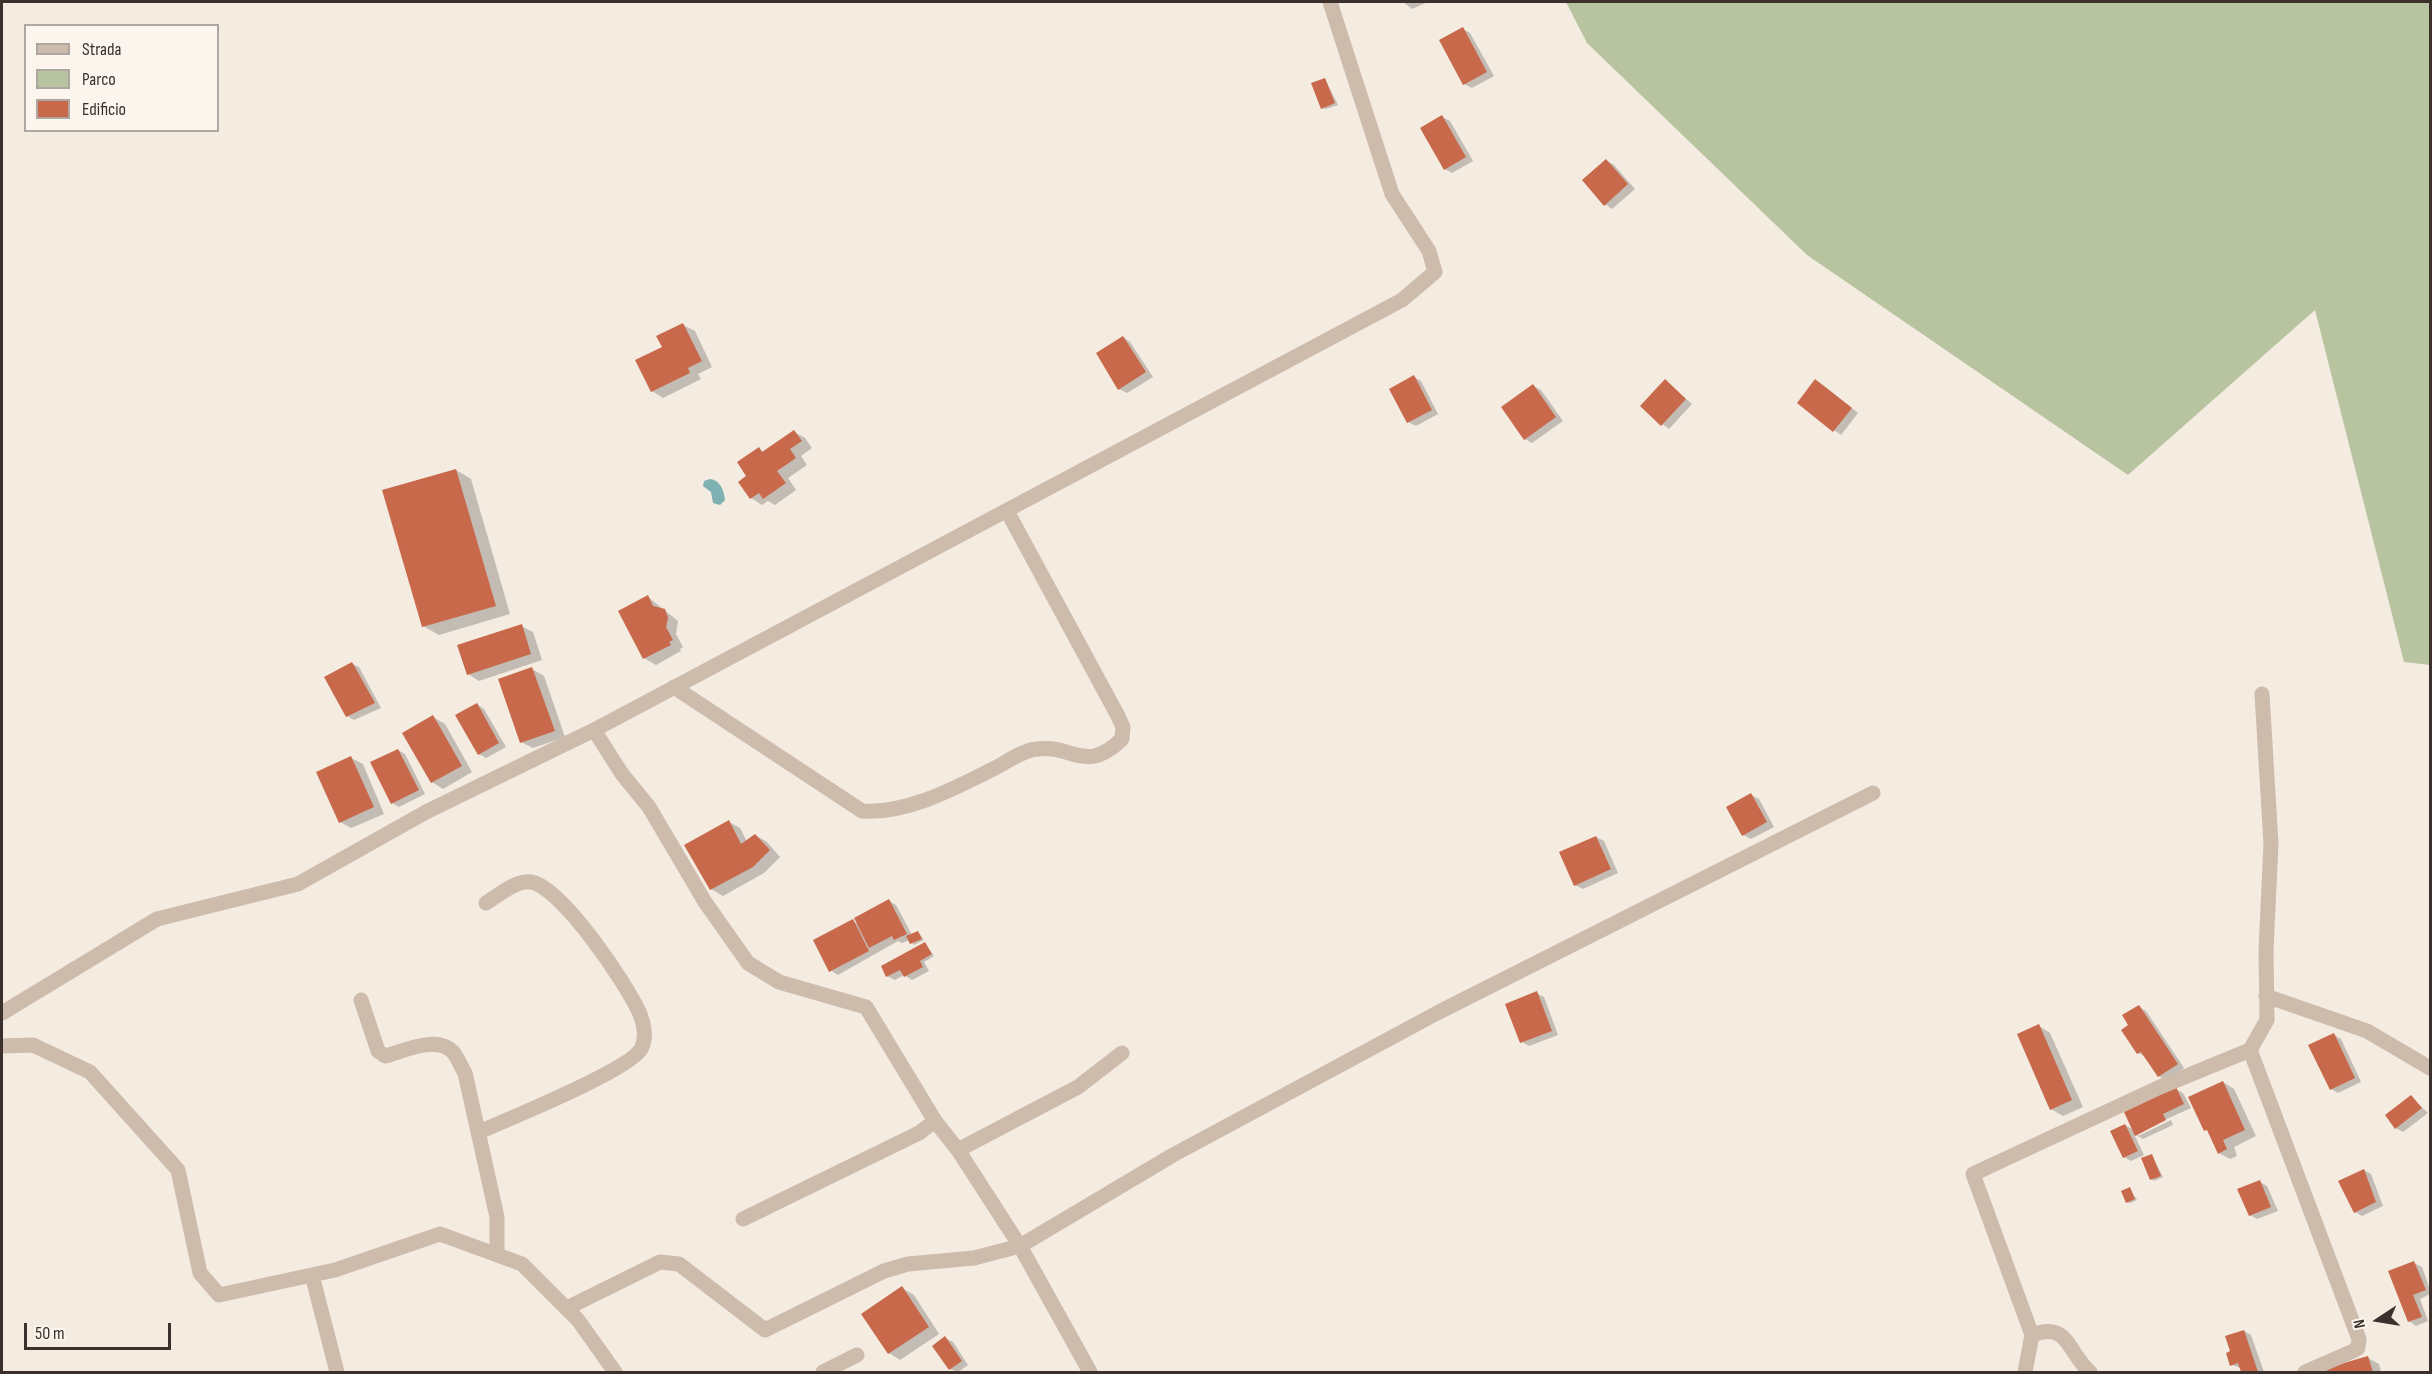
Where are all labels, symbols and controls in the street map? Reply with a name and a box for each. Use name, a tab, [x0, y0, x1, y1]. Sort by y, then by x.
legend	[24, 24, 219, 132]
text: Strada	[82, 39, 121, 60]
text: Parco	[82, 69, 116, 90]
text: Edificio	[82, 99, 126, 120]
north arrow	[2348, 1290, 2408, 1350]
scale bar	[27, 1311, 174, 1349]
text: N	[2350, 1318, 2370, 1330]
text: 50 m	[35, 1323, 65, 1344]

